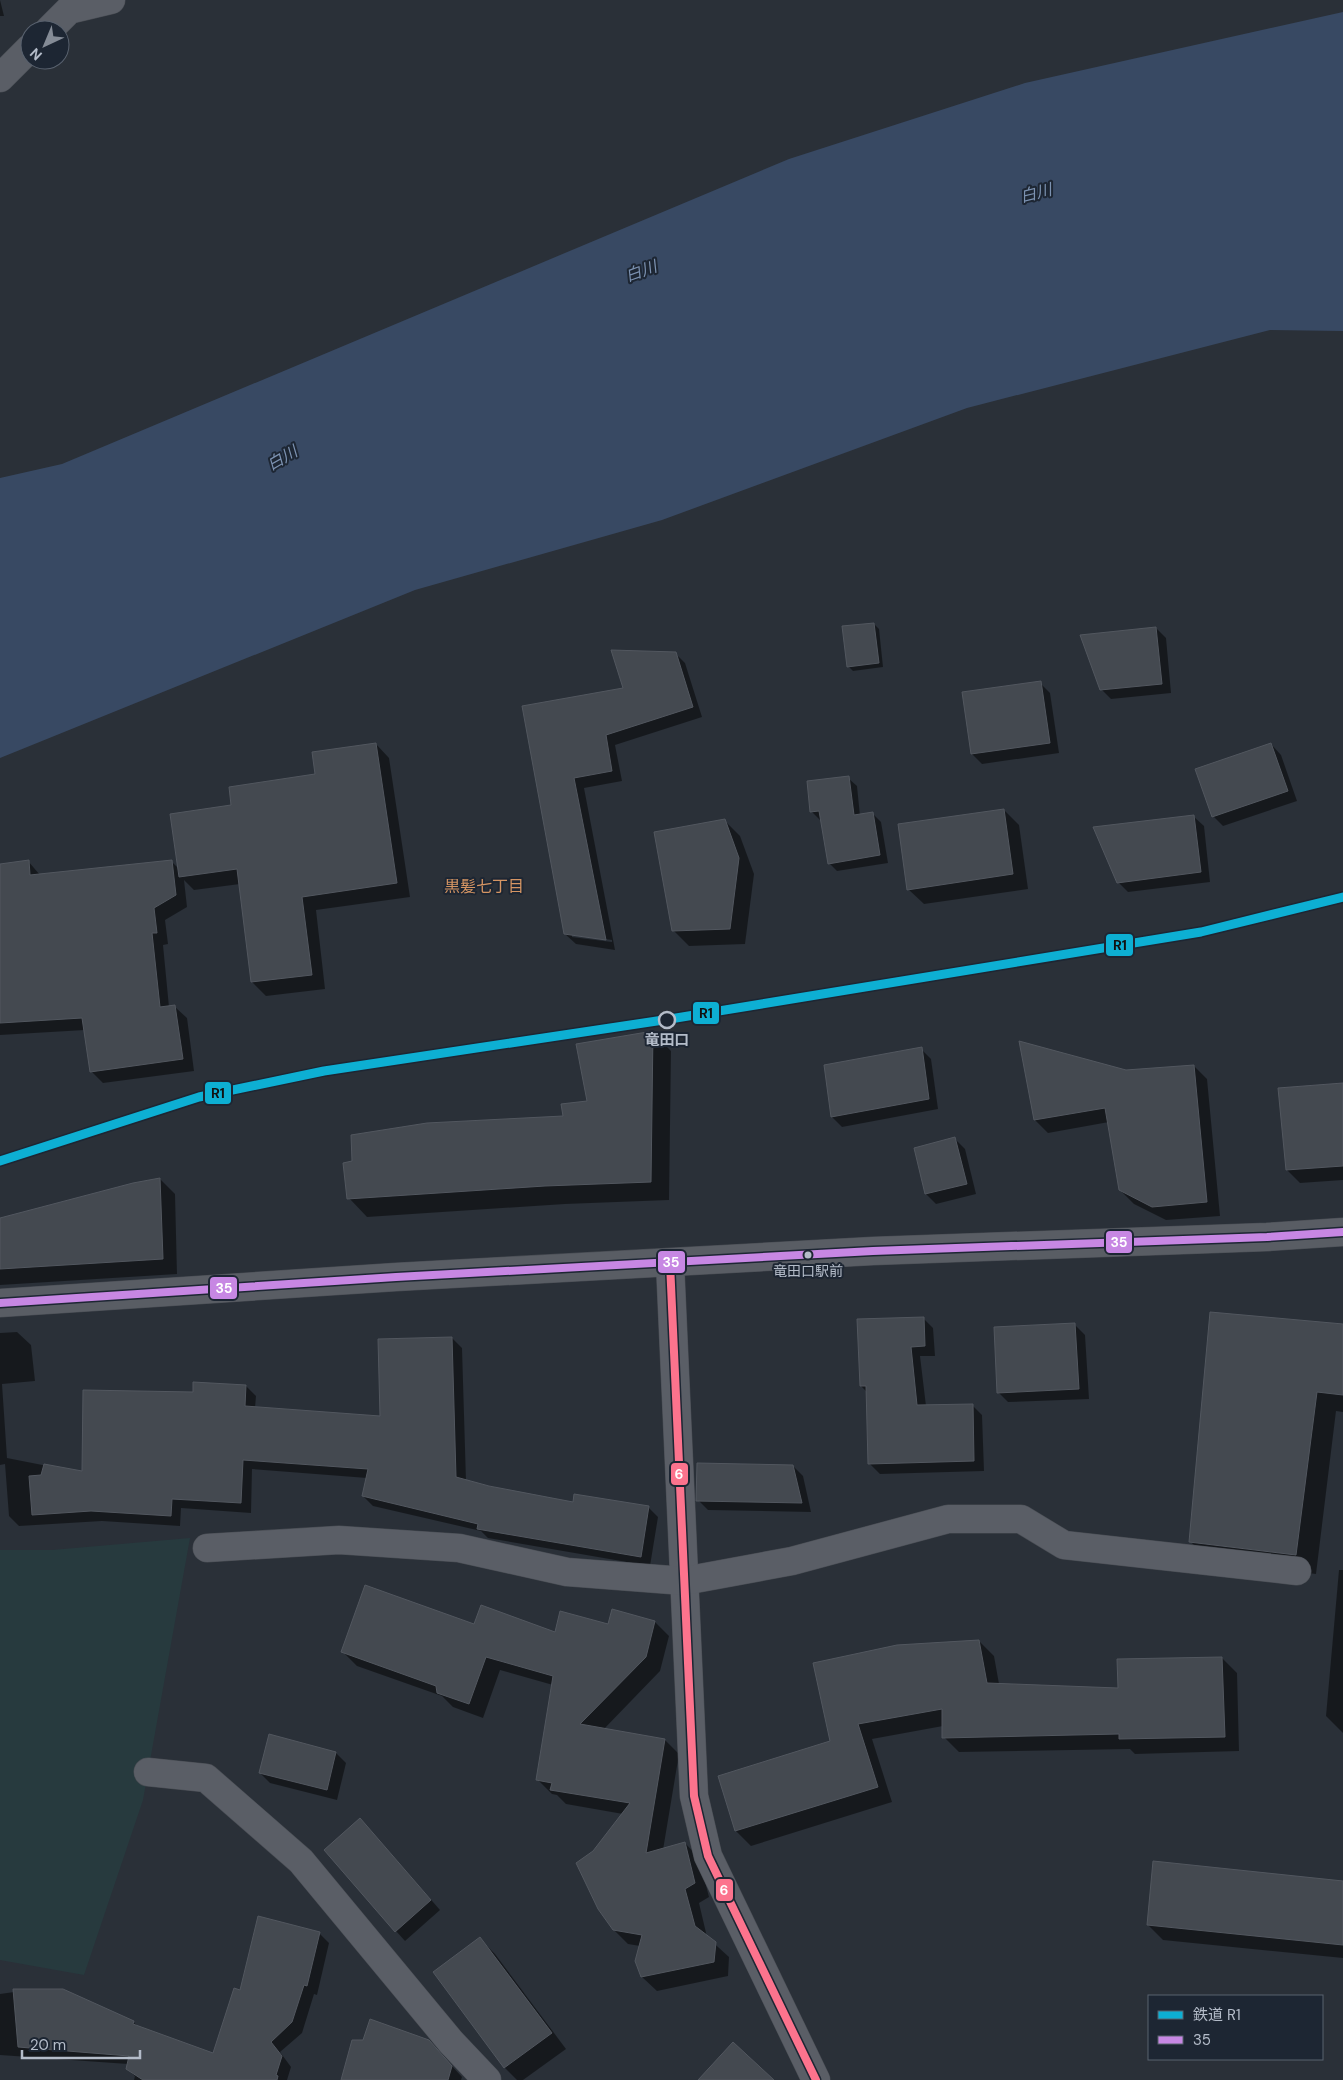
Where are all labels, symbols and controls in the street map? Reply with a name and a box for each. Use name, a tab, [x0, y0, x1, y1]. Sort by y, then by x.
north arrow	[20, 20, 70, 70]
text: N	[26, 44, 46, 64]
water label: 白川	[1018, 178, 1056, 207]
water label: 白川	[622, 255, 661, 286]
water label: 白川	[263, 440, 303, 475]
district label: 黒髪七丁目	[444, 876, 524, 897]
line badge: R1	[1105, 933, 1134, 957]
text: R1	[1113, 936, 1127, 954]
line badge: R1	[692, 1001, 720, 1025]
text: R1	[699, 1004, 713, 1022]
marker: 竜田口	[658, 1011, 676, 1029]
place label: 竜田口	[644, 1030, 690, 1050]
line badge: R1	[204, 1081, 232, 1105]
text: R1	[211, 1084, 225, 1102]
line badge: 35	[1105, 1230, 1133, 1254]
text: 35	[1110, 1233, 1128, 1251]
line badge: 35	[657, 1250, 686, 1274]
marker: 竜田口駅前	[803, 1250, 813, 1260]
text: 35	[662, 1253, 680, 1271]
place label: 竜田口駅前	[773, 1262, 843, 1280]
line badge: 35	[209, 1276, 238, 1300]
text: 35	[215, 1279, 233, 1297]
line badge: 6	[670, 1462, 689, 1486]
text: 6	[675, 1465, 684, 1483]
line badge: 6	[715, 1878, 734, 1902]
text: 6	[720, 1881, 729, 1899]
legend	[1148, 1995, 1323, 2060]
text: 鉄道 R1	[1193, 2005, 1241, 2025]
scale bar	[22, 2028, 140, 2060]
text: 35	[1193, 2030, 1211, 2050]
text: 20 m	[30, 2035, 66, 2055]

